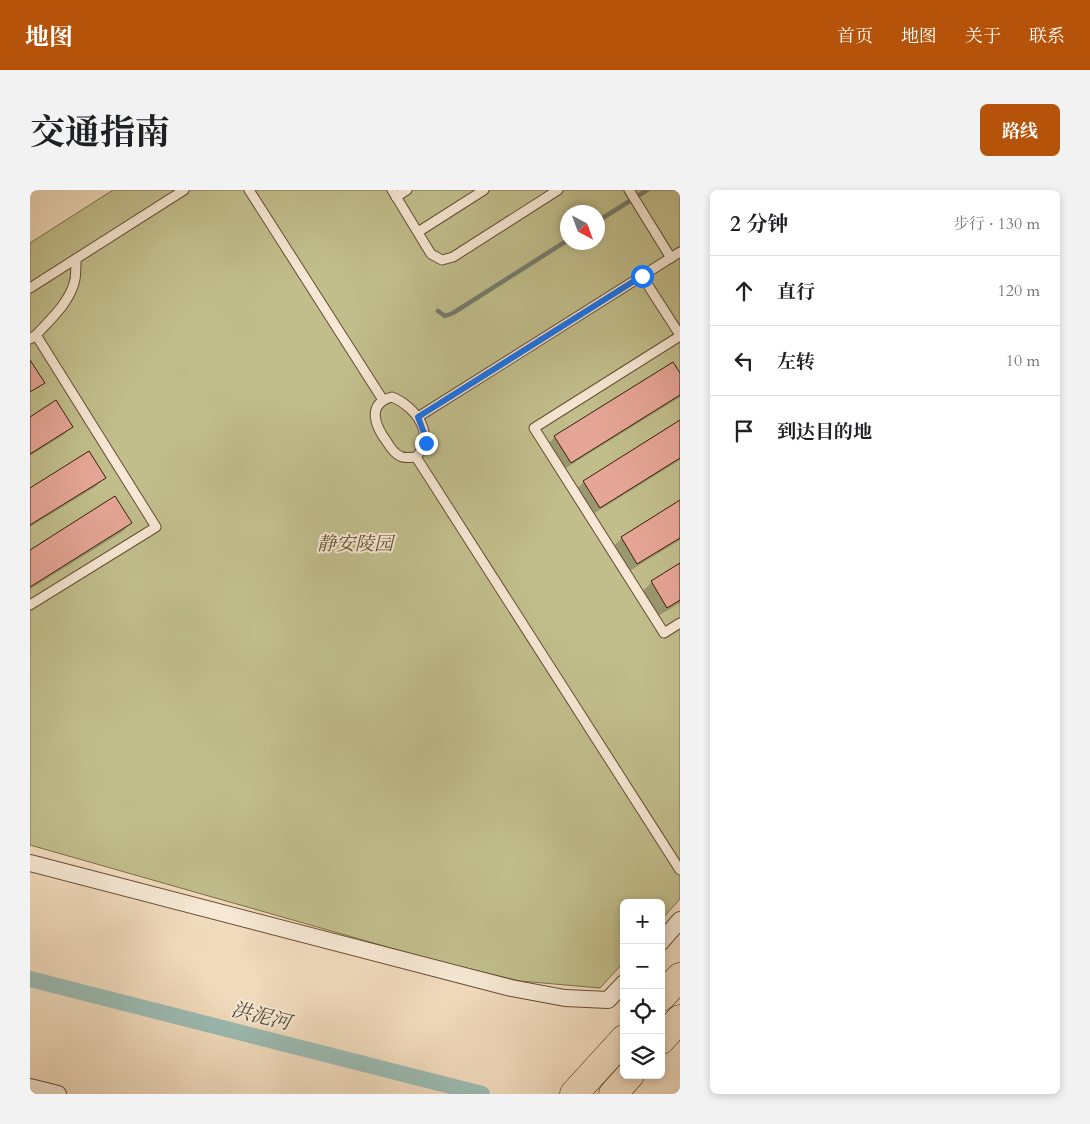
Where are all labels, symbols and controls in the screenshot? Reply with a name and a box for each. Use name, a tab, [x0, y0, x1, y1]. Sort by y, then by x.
text: 地图	[25, 21, 73, 54]
text: 首页	[837, 24, 873, 49]
text: 地图	[901, 24, 937, 49]
text: 关于	[965, 24, 1001, 49]
text: 联系	[1029, 24, 1065, 49]
button: 路线	[980, 104, 1060, 156]
text: 交通指南	[30, 109, 170, 157]
north arrow	[560, 205, 605, 250]
text: 2 分钟	[730, 210, 788, 239]
text: 步行 · 130 m	[953, 213, 1040, 235]
route start	[631, 265, 654, 288]
icon: ahead	[730, 277, 758, 305]
text: 直行	[777, 279, 815, 305]
text: 120 m	[998, 280, 1040, 302]
icon: left	[730, 347, 758, 375]
text: 左转	[777, 349, 815, 375]
text: 10 m	[1006, 350, 1040, 372]
icon: arrive	[730, 417, 758, 445]
text: 到达目的地	[777, 419, 872, 445]
route end	[415, 432, 438, 455]
park label: 静安陵园	[317, 531, 396, 557]
map controls	[620, 899, 665, 1079]
button: +	[620, 899, 665, 944]
button: −	[620, 944, 665, 989]
button: locate	[620, 989, 665, 1034]
water label: 洪泥河	[229, 996, 296, 1037]
button: layers	[620, 1034, 665, 1079]

